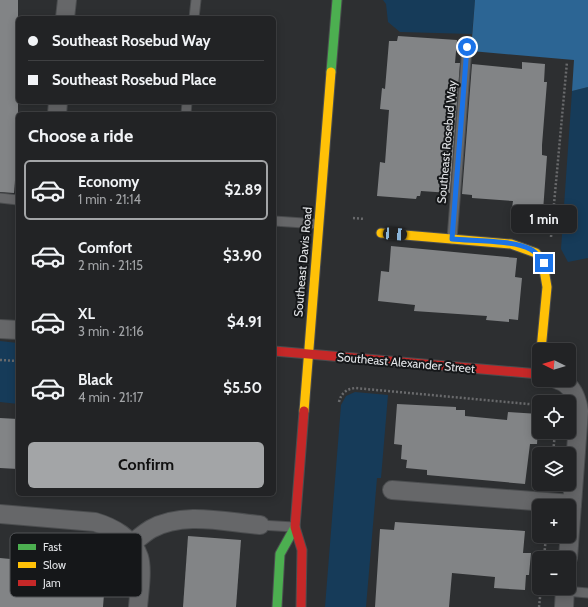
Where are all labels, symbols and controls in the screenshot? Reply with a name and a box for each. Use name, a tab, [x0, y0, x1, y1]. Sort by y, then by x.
text: Southeast Rosebud Way	[52, 32, 211, 50]
route start	[458, 38, 476, 56]
text: Southeast Rosebud Place	[52, 71, 216, 89]
street label: Southeast Rosebud Way	[434, 80, 459, 204]
text: Choose a ride	[28, 125, 133, 147]
icon: car	[30, 172, 66, 208]
text: Economy	[78, 173, 139, 191]
text: $2.89	[225, 181, 262, 199]
text: 1 min · 21:14	[78, 191, 141, 207]
callout: 1 min	[511, 205, 577, 233]
street label: Southeast Davis Road	[290, 206, 315, 318]
text: 1 min	[529, 211, 559, 227]
car	[383, 227, 407, 241]
icon: car	[30, 238, 66, 274]
text: Comfort	[78, 239, 132, 257]
text: $3.90	[223, 247, 262, 265]
route end	[535, 254, 553, 272]
text: 2 min · 21:15	[78, 257, 143, 273]
icon: car	[30, 304, 66, 340]
text: XL	[78, 305, 95, 323]
text: $4.91	[227, 313, 262, 331]
text: 3 min · 21:16	[78, 323, 144, 339]
north arrow	[532, 343, 576, 387]
map controls	[532, 343, 576, 595]
street label: Southeast Alexander Street	[336, 349, 476, 376]
icon: car	[30, 370, 66, 406]
text: Black	[78, 371, 113, 389]
text: $5.50	[223, 379, 262, 397]
text: 4 min · 21:17	[78, 389, 143, 405]
button: locate	[532, 395, 576, 439]
button: Confirm	[28, 442, 264, 488]
button: layers	[532, 447, 576, 491]
button: +	[532, 499, 576, 543]
legend	[10, 533, 142, 597]
text: Fast	[43, 540, 62, 554]
button: −	[532, 551, 576, 595]
text: Slow	[43, 558, 66, 572]
text: Jam	[42, 576, 61, 590]

